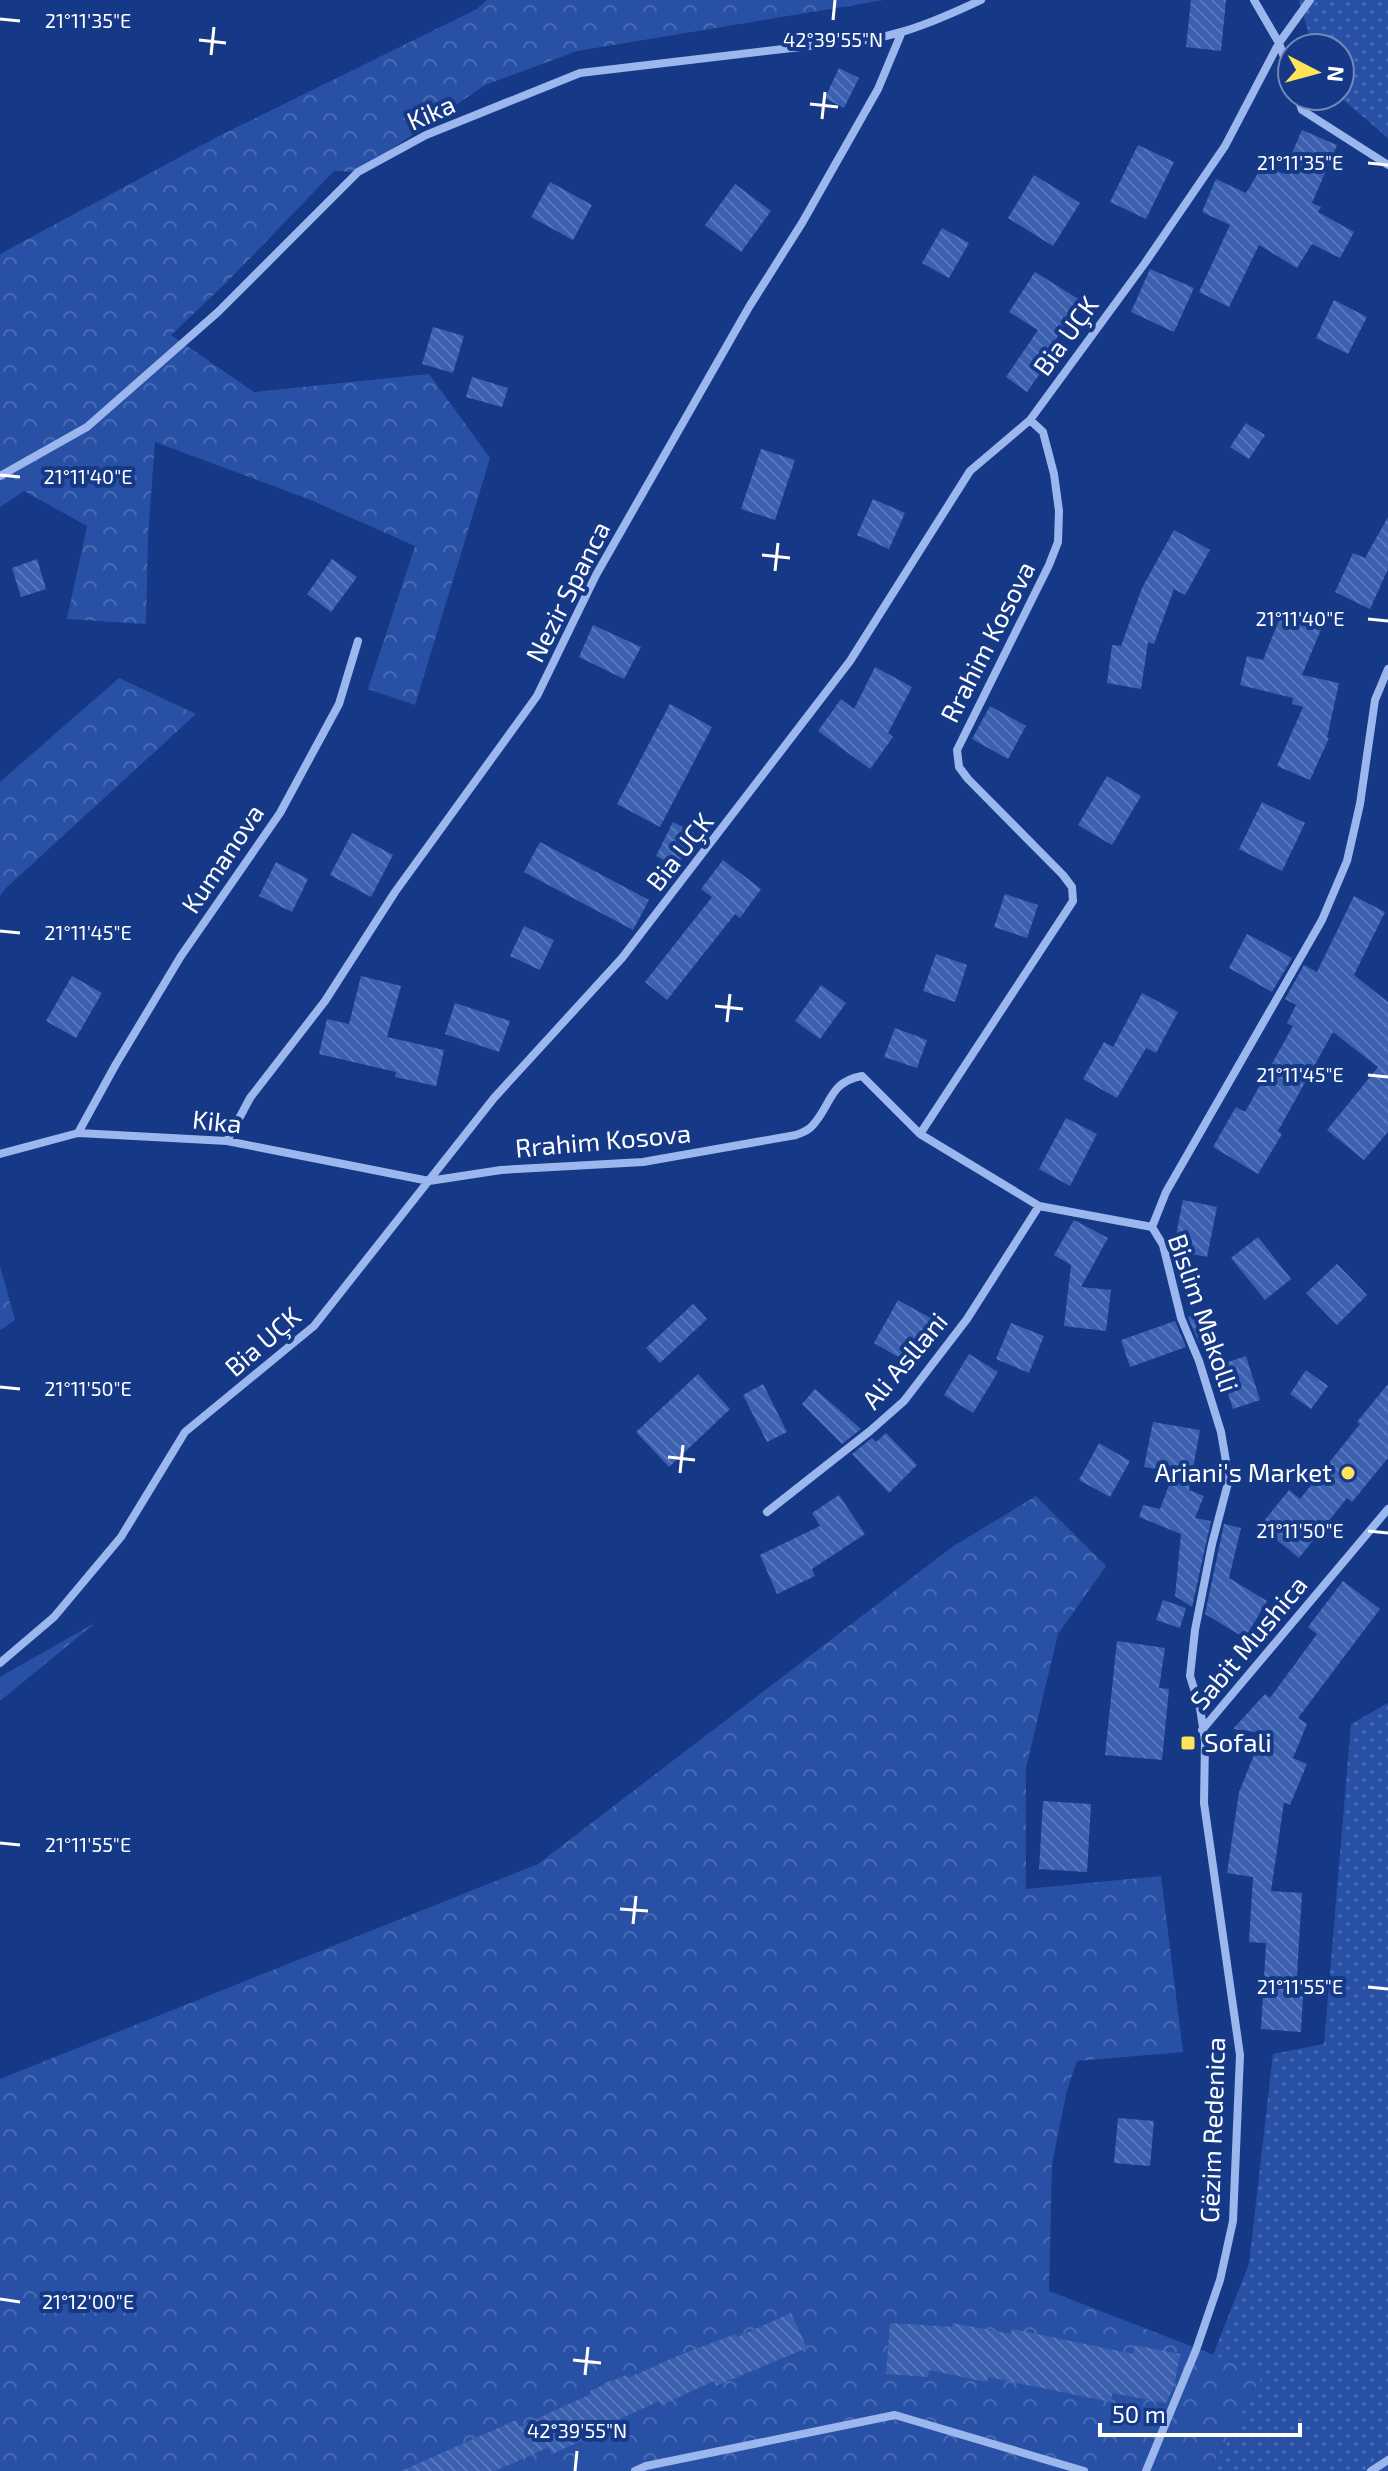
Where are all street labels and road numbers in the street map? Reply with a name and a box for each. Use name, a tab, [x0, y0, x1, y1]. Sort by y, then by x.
street label: Kika	[402, 87, 459, 136]
street label: Bia UÇK	[1026, 290, 1105, 382]
street label: Nezir Spanca	[518, 516, 615, 667]
street label: Rrahim Kosova	[933, 556, 1041, 727]
street label: Kumanova	[174, 798, 269, 919]
street label: Bia UÇK	[639, 806, 720, 897]
street label: Kika	[191, 1103, 243, 1139]
street label: Rrahim Kosova	[514, 1116, 692, 1163]
street label: Bislim Makolli	[1163, 1229, 1246, 1396]
street label: Bia UÇK	[218, 1300, 308, 1384]
street label: Ali Asllani	[855, 1306, 953, 1414]
street label: Sabit Mushica	[1183, 1569, 1313, 1715]
street label: Gëzim Redenica	[1193, 2037, 1230, 2223]

